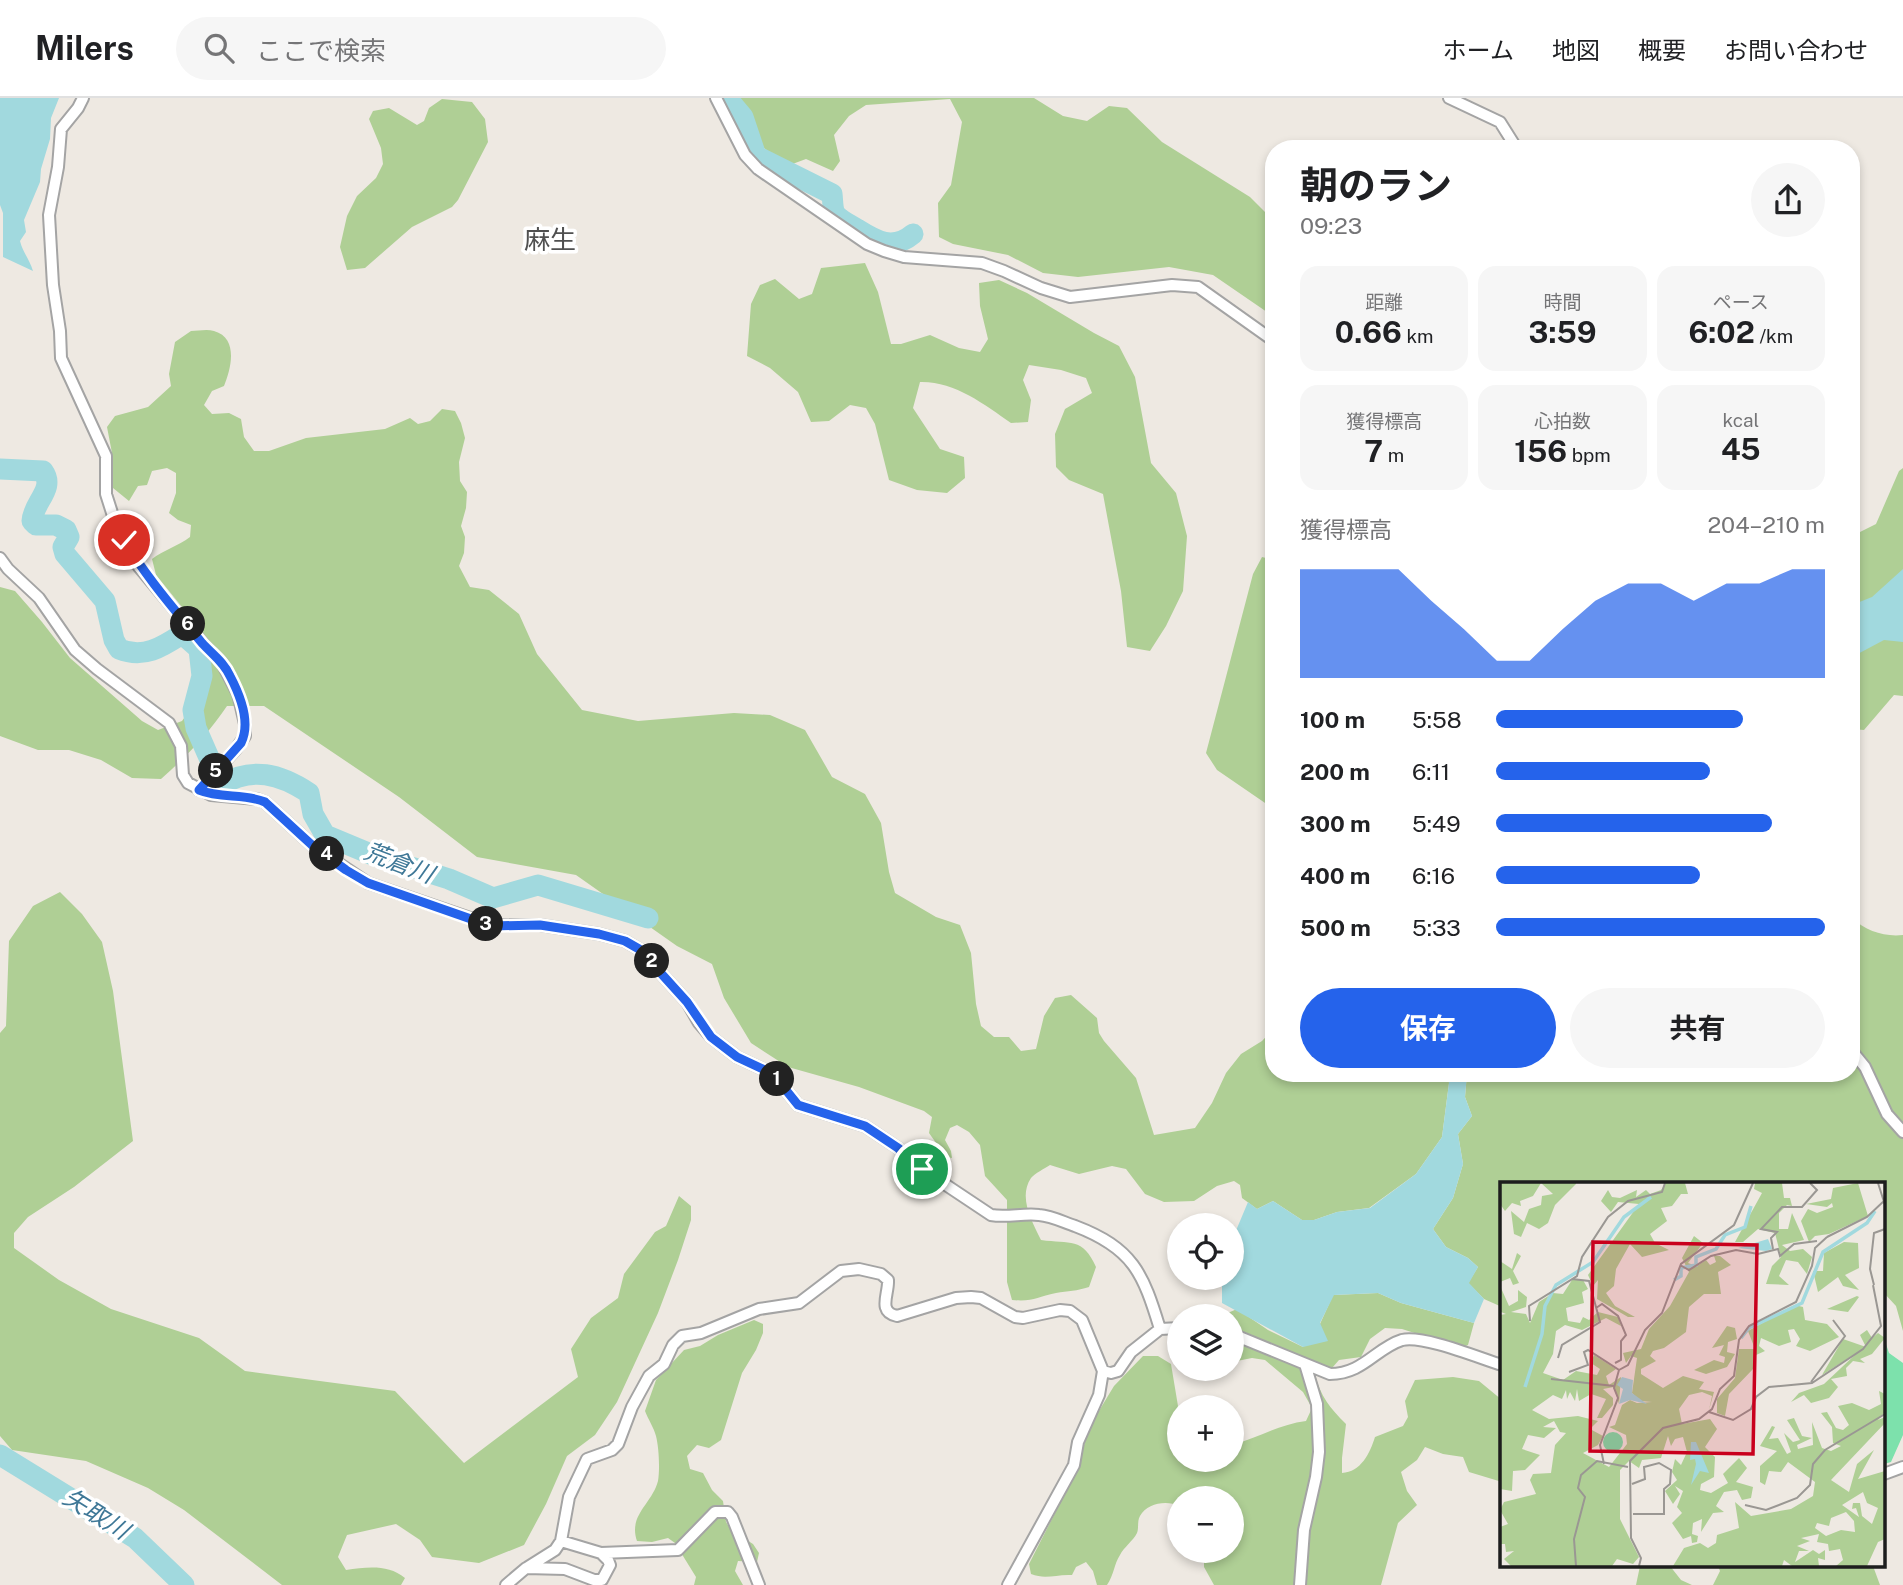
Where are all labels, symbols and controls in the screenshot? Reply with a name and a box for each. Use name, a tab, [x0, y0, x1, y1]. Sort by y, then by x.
search box	[176, 17, 666, 80]
text: Milers	[35, 29, 134, 67]
icon: search	[200, 29, 238, 67]
text: ここで検索	[256, 35, 386, 66]
text: ホーム	[1443, 36, 1514, 64]
text: 地図	[1552, 36, 1600, 64]
text: 概要	[1638, 36, 1686, 64]
text: お問い合わせ	[1724, 36, 1868, 64]
text: 朝のラン	[1300, 163, 1452, 208]
button: share	[1751, 163, 1825, 237]
text: 09:23	[1300, 212, 1362, 239]
district label: 麻生	[524, 224, 576, 255]
text: 距離	[1365, 291, 1403, 313]
text: 時間	[1543, 291, 1582, 313]
text: ペース	[1713, 291, 1769, 313]
text: 0.66	[1335, 314, 1402, 350]
text: 3:59	[1528, 314, 1597, 350]
text: 6:02	[1688, 314, 1755, 350]
text: km	[1402, 325, 1434, 347]
text: /km	[1755, 325, 1793, 347]
text: kcal	[1722, 409, 1759, 431]
text: 獲得標高	[1346, 410, 1422, 432]
text: 心拍数	[1534, 410, 1591, 432]
text: 45	[1721, 431, 1761, 467]
text: 7	[1364, 433, 1383, 469]
text: 156	[1514, 433, 1567, 469]
text: m	[1383, 444, 1404, 466]
text: bpm	[1567, 444, 1611, 466]
pin	[94, 510, 154, 570]
text: 204–210 m	[1707, 511, 1825, 538]
text: 獲得標高	[1300, 516, 1392, 543]
icon: check	[105, 521, 143, 559]
pin: 6	[170, 606, 206, 642]
text: 6	[181, 612, 194, 634]
text: 100 m	[1300, 706, 1365, 733]
text: 5:58	[1412, 706, 1462, 733]
pin: 5	[198, 754, 234, 788]
text: 200 m	[1300, 758, 1370, 785]
text: 6:11	[1412, 758, 1450, 785]
text: 5	[209, 759, 222, 781]
text: 300 m	[1300, 810, 1371, 837]
text: 5:49	[1412, 810, 1461, 837]
pin: 4	[310, 836, 344, 872]
water label: 荒倉川	[361, 836, 441, 889]
text: 4	[320, 842, 333, 864]
text: 400 m	[1300, 862, 1370, 889]
text: 6:16	[1412, 862, 1455, 889]
pin: 3	[468, 906, 504, 942]
text: 3	[479, 912, 492, 934]
text: 500 m	[1300, 914, 1371, 941]
text: 5:33	[1412, 914, 1461, 941]
pin: 2	[634, 944, 670, 978]
text: 2	[645, 949, 658, 971]
button: 保存	[1300, 988, 1556, 1068]
button: 共有	[1570, 988, 1825, 1068]
pin: 1	[760, 1062, 794, 1096]
text: 1	[772, 1067, 781, 1089]
pin	[892, 1139, 952, 1199]
icon: arrive	[903, 1150, 941, 1188]
inset map	[1500, 1182, 1885, 1568]
map controls	[1167, 1213, 1244, 1563]
button: locate	[1167, 1213, 1244, 1290]
button: layers	[1167, 1304, 1244, 1381]
button: +	[1167, 1395, 1244, 1472]
water label: 矢取川	[59, 1482, 137, 1546]
button: −	[1167, 1486, 1244, 1563]

